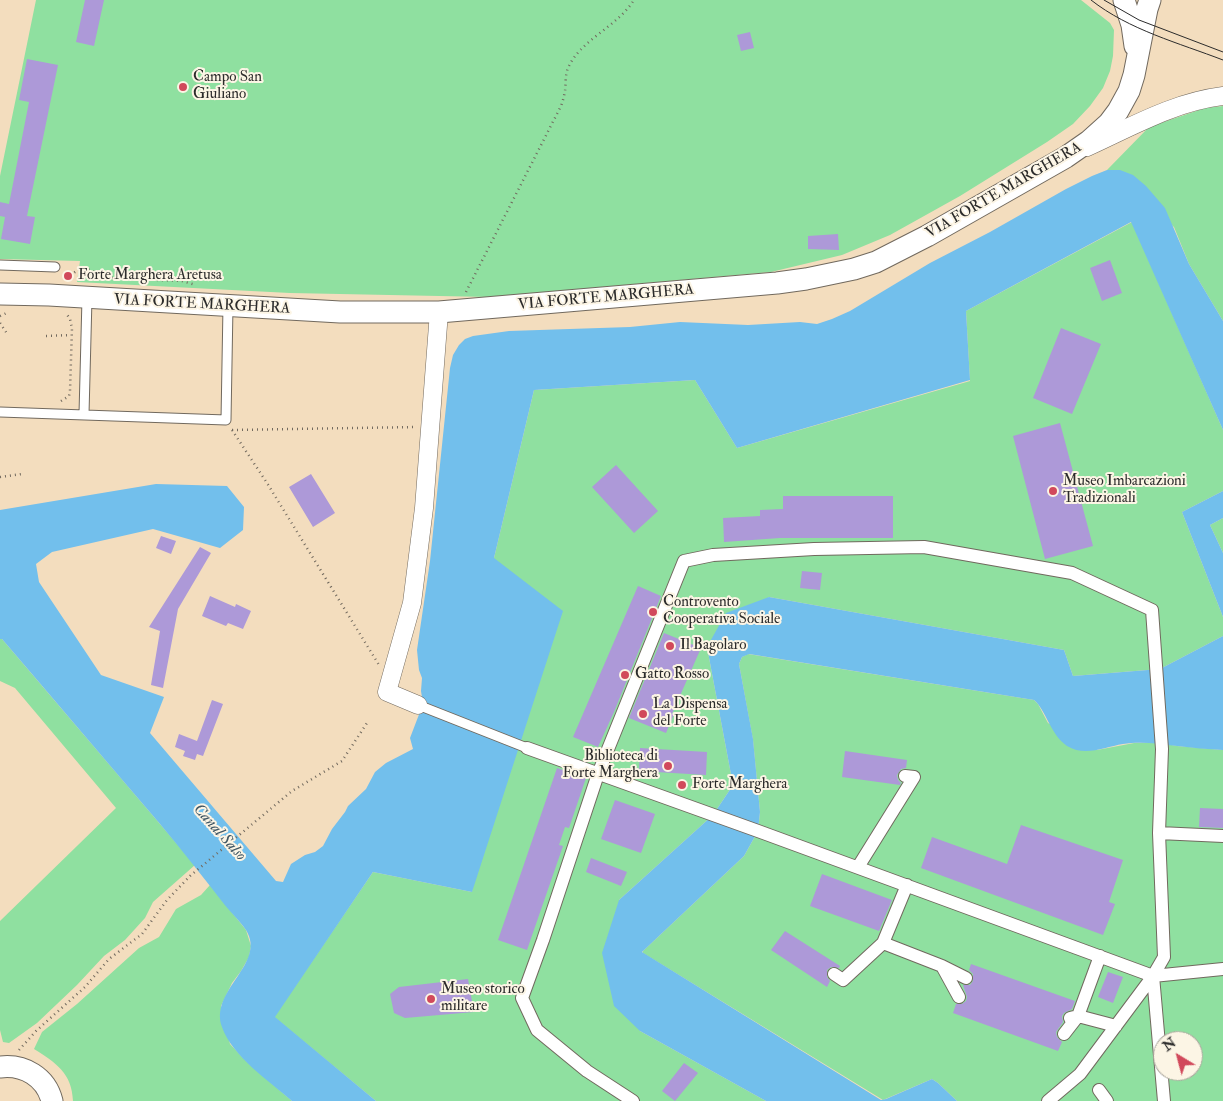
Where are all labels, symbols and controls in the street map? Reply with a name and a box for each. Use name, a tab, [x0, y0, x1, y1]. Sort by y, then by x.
place label: Campo San Giuliano	[193, 69, 262, 104]
marker: Campo San Giuliano	[177, 81, 189, 93]
street label: VIA FORTE MARGHERA	[923, 139, 1085, 243]
place label: Forte Marghera Aretusa	[78, 267, 222, 285]
marker: Forte Marghera Aretusa	[62, 270, 74, 282]
street label: VIA FORTE MARGHERA	[517, 281, 695, 315]
street label: VIA FORTE MARGHERA	[113, 291, 291, 319]
place label: Museo Imbarcazioni Tradizionali	[1063, 473, 1186, 508]
marker: Museo Imbarcazioni Tradizionali	[1047, 485, 1059, 497]
place label: Controvento Cooperativa Sociale	[663, 594, 780, 629]
marker: Controvento Cooperativa Sociale	[647, 606, 659, 618]
place label: Il Bagolaro	[680, 637, 746, 655]
marker: Il Bagolaro	[664, 640, 676, 652]
place label: Gatto Rosso	[635, 666, 709, 684]
marker: Gatto Rosso	[619, 669, 631, 681]
place label: La Dispensa del Forte	[653, 696, 727, 731]
marker: La Dispensa del Forte	[637, 708, 649, 720]
place label: Biblioteca di Forte Marghera	[562, 748, 658, 783]
marker: Biblioteca di Forte Marghera	[662, 760, 674, 772]
place label: Forte Marghera	[692, 776, 788, 794]
marker: Forte Marghera	[676, 779, 688, 791]
water label: Canal Salso	[188, 801, 250, 865]
place label: Museo storico militare	[441, 981, 525, 1016]
marker: Museo storico militare	[425, 993, 437, 1005]
north arrow	[1153, 1031, 1203, 1081]
text: N	[1159, 1034, 1179, 1055]

